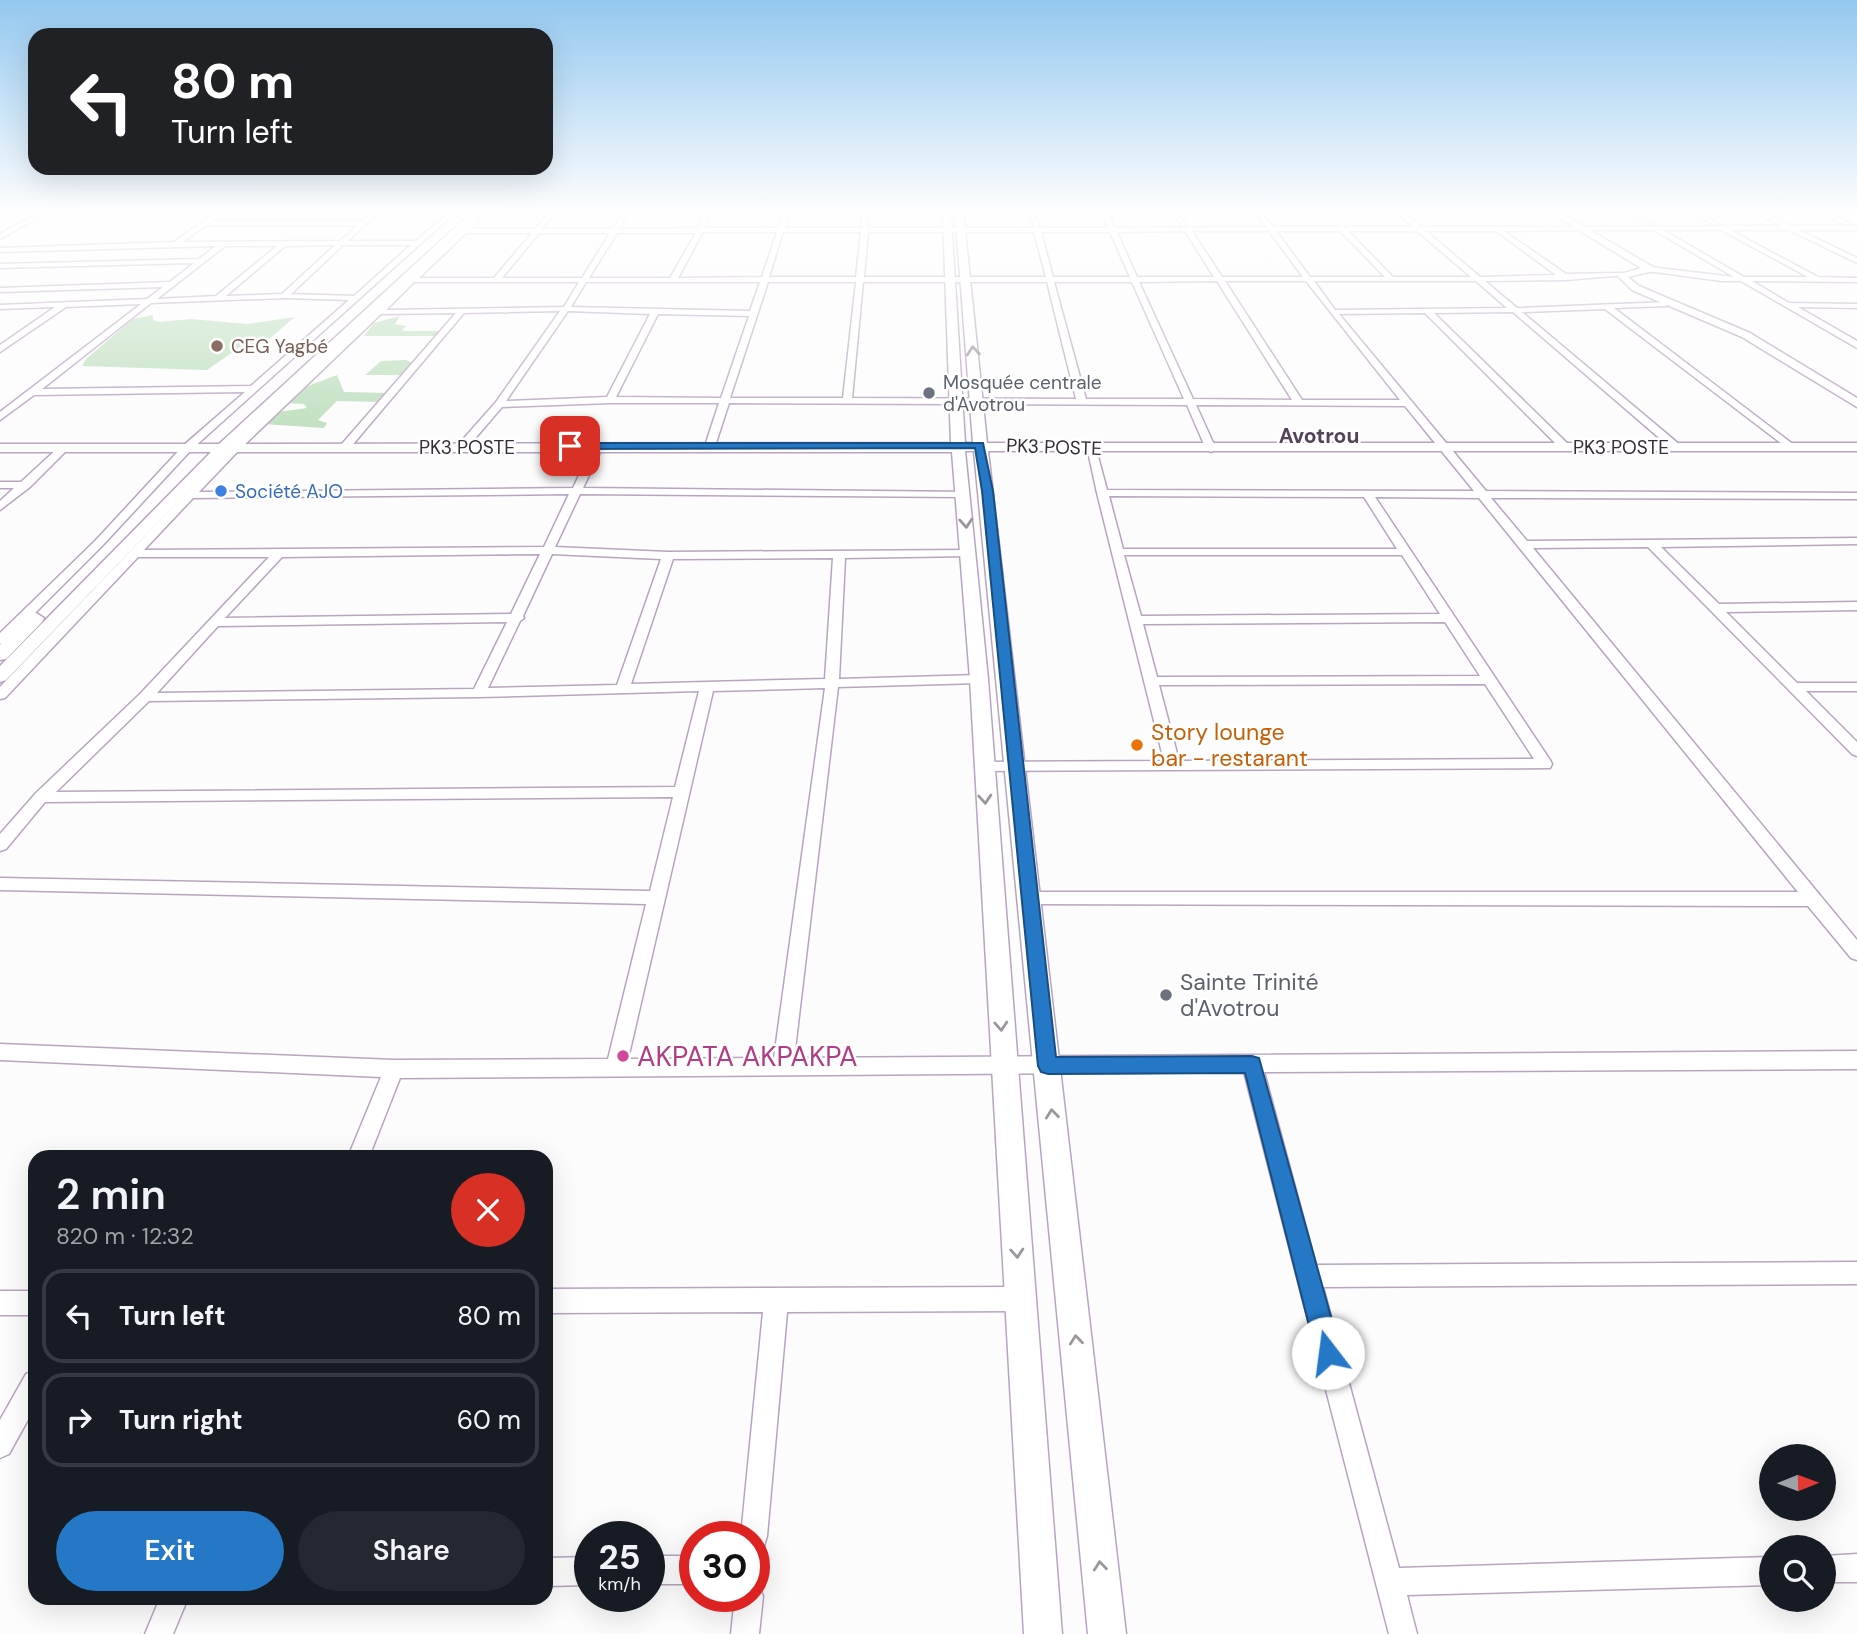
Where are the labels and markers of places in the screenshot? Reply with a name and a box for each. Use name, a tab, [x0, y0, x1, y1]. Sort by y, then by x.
place label: CEG Yagbé	[231, 334, 328, 359]
marker: CEG Yagbé	[209, 338, 225, 354]
place label: Mosquée centrale d'Avotrou	[943, 370, 1102, 417]
marker: Mosquée centrale d'Avotrou	[921, 385, 937, 401]
pin	[540, 416, 600, 476]
place label: Société AJO	[235, 479, 343, 504]
marker: Société AJO	[213, 483, 229, 499]
place label: Story lounge bar - restarant	[1151, 717, 1308, 773]
marker: Story lounge bar - restarant	[1129, 737, 1145, 753]
place label: Sainte Trinité d'Avotrou	[1180, 967, 1319, 1023]
marker: Sainte Trinité d'Avotrou	[1158, 987, 1174, 1003]
place label: AKPATA AKPAKPA	[637, 1038, 858, 1075]
marker: AKPATA AKPAKPA	[615, 1048, 631, 1064]

